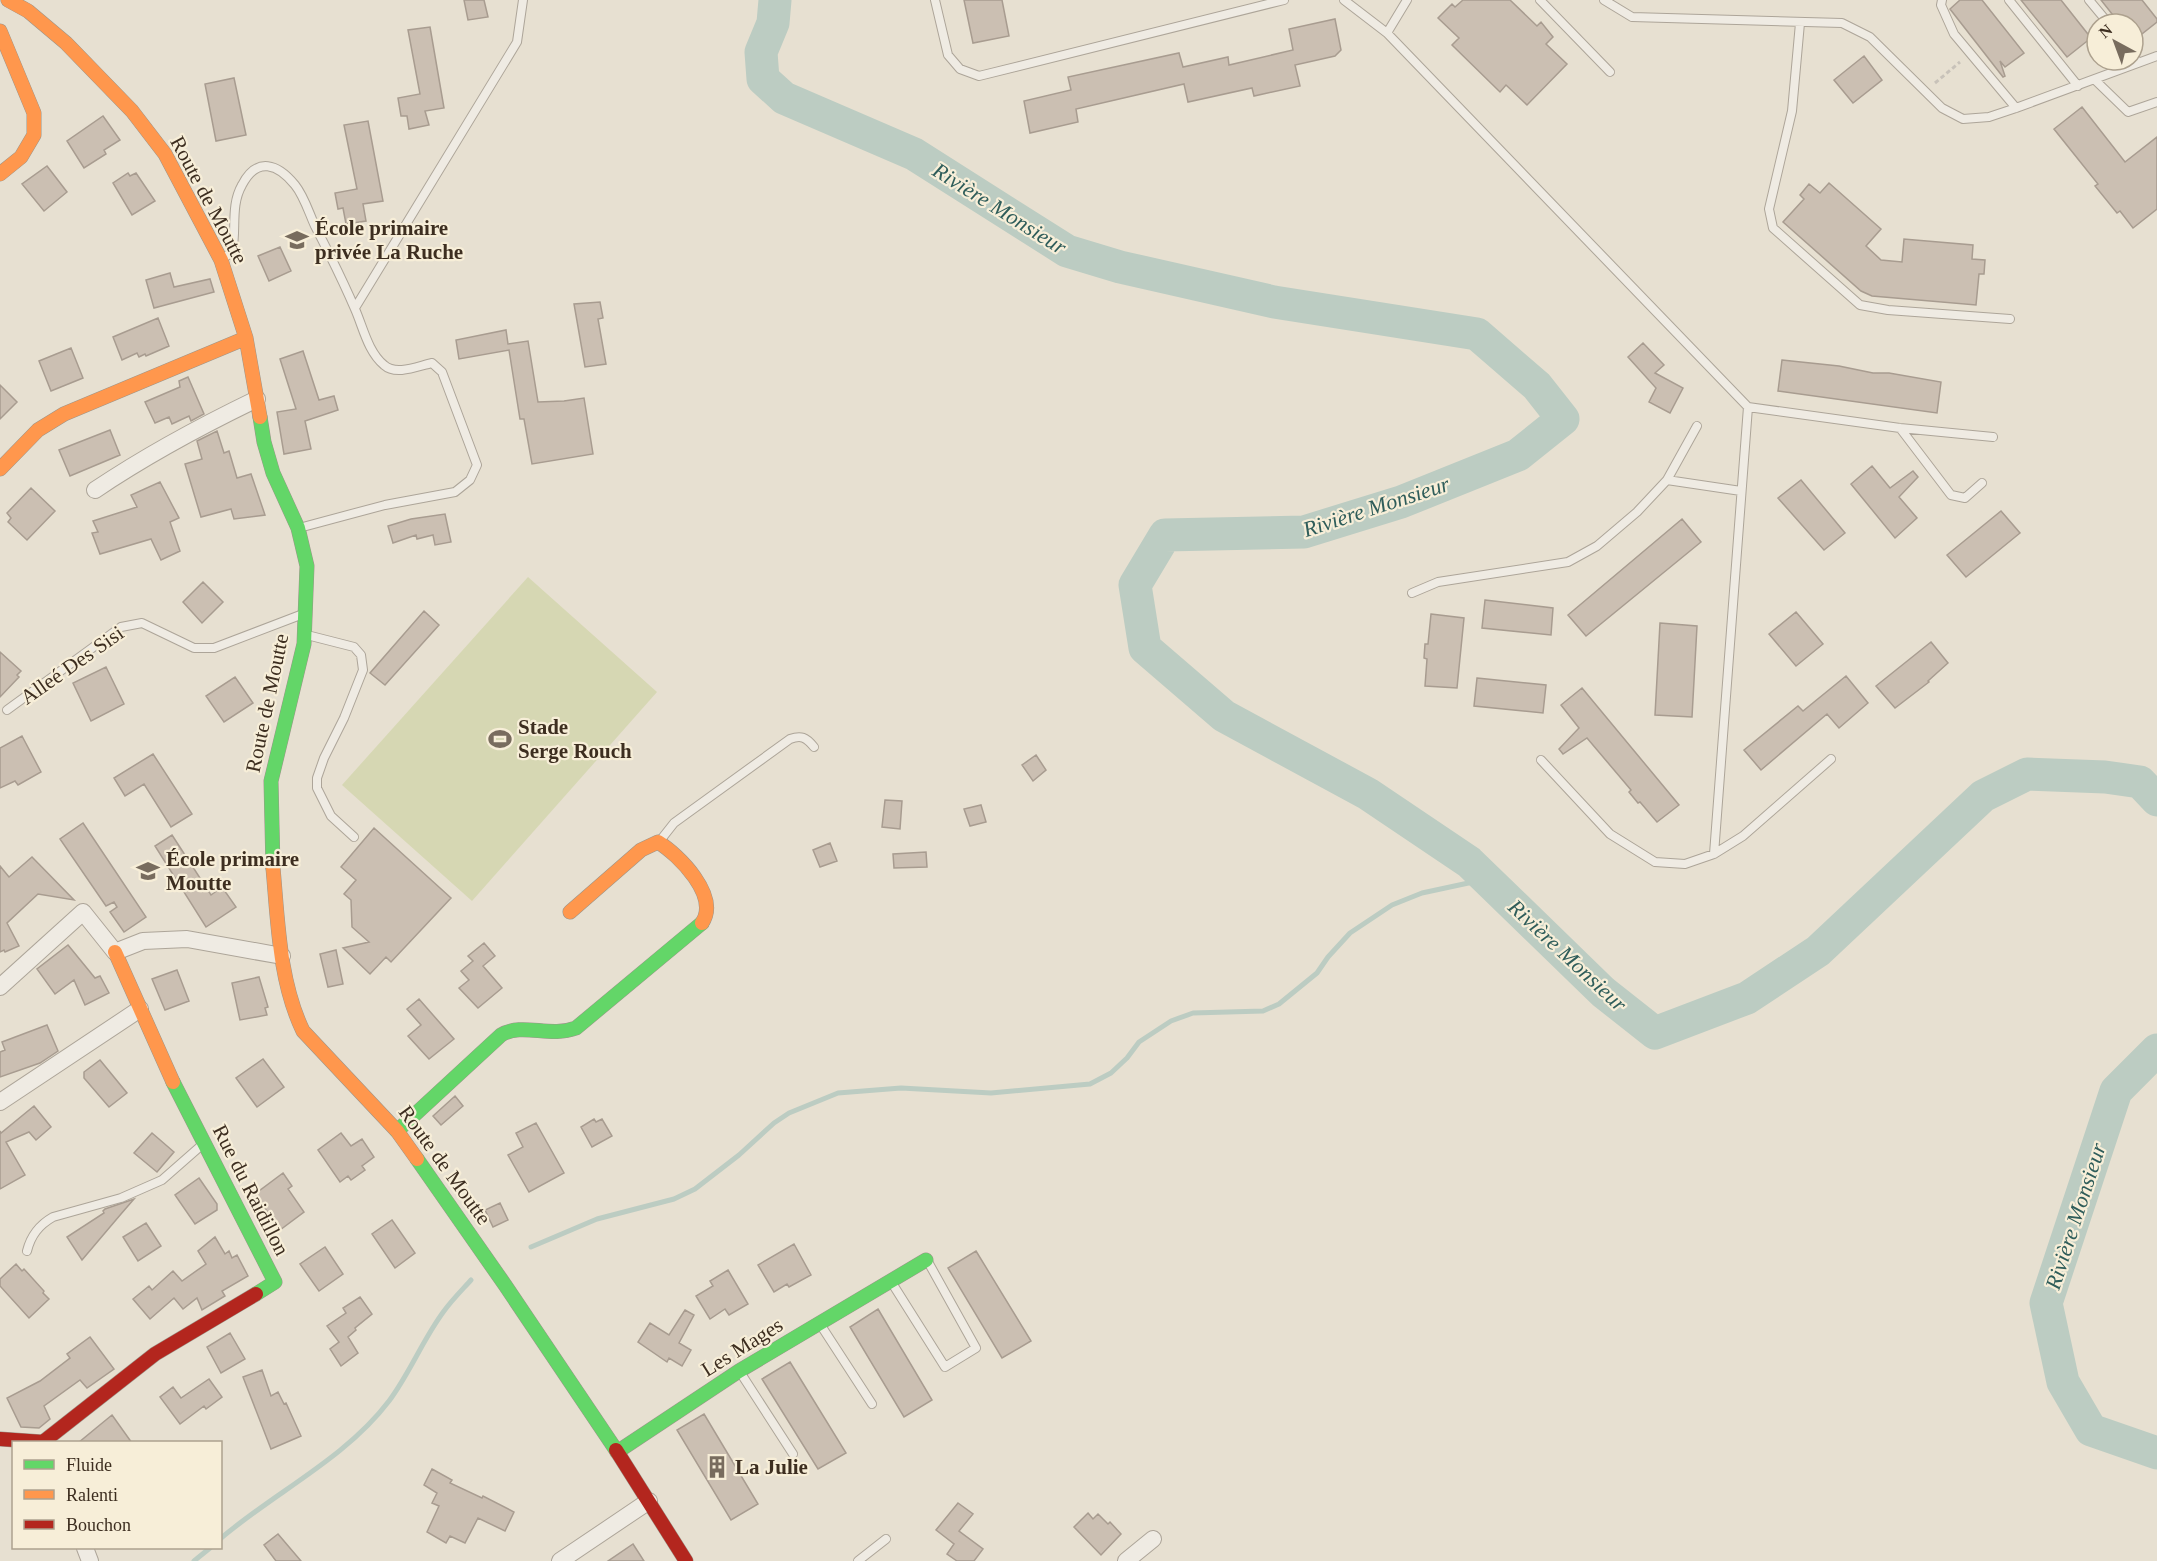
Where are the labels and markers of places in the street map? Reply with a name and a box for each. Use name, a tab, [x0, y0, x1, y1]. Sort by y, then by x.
place label: École primaire privée La Ruche	[315, 216, 463, 264]
school or university icon: École primaire privée La Ruche	[284, 227, 310, 253]
place label: Stade Serge Rouch	[518, 715, 632, 763]
sports icon: Stade Serge Rouch	[487, 726, 513, 752]
place label: École primaire Moutte	[166, 847, 299, 895]
school or university icon: École primaire Moutte	[135, 858, 161, 884]
building icon: La Julie	[704, 1454, 730, 1480]
place label: La Julie	[735, 1455, 808, 1479]

